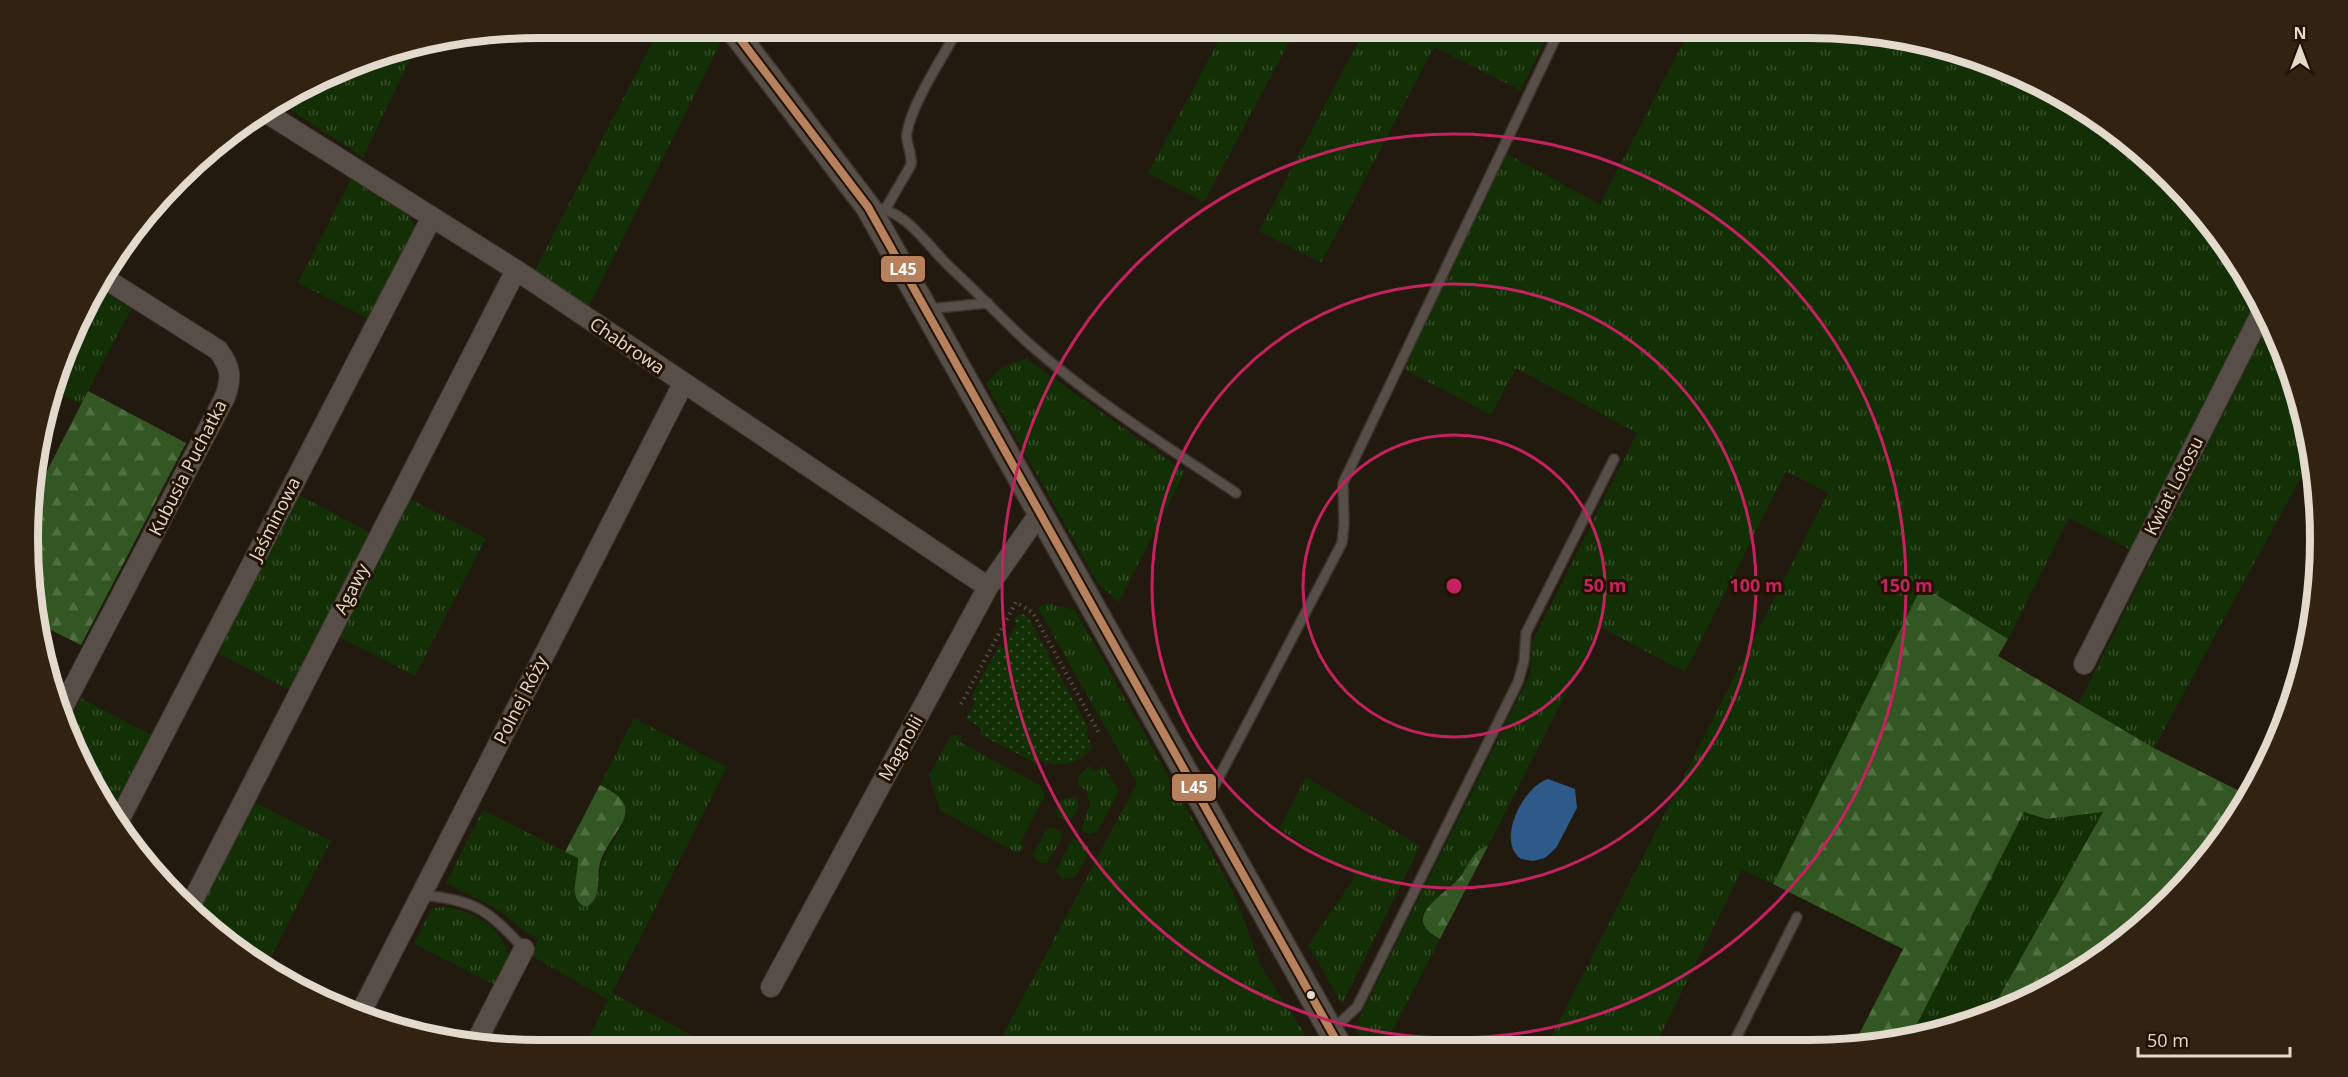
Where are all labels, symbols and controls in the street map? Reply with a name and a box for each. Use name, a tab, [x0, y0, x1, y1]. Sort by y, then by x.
north arrow	[2270, 18, 2330, 78]
text: N	[2293, 22, 2307, 44]
line badge: L45	[880, 255, 926, 283]
text: L45	[889, 258, 917, 280]
street label: Chabrowa	[585, 311, 670, 379]
street label: Kubusia Puchatka	[143, 396, 232, 540]
street label: Kwiat Lotosu	[2138, 432, 2208, 539]
street label: Jaśminowa	[242, 473, 305, 566]
street label: Agawy	[328, 558, 375, 618]
text: 50 m	[1584, 573, 1626, 597]
text: 100 m	[1729, 573, 1783, 597]
text: 150 m	[1879, 573, 1933, 597]
centre of rings	[1444, 576, 1464, 596]
street label: Polnej Róży	[488, 650, 553, 748]
street label: Magnolii	[872, 710, 928, 785]
line badge: L45	[1171, 773, 1217, 802]
text: L45	[1180, 776, 1208, 798]
unlabelled marker	[1305, 989, 1317, 1001]
scale bar	[2138, 1020, 2290, 1058]
text: 50 m	[2147, 1028, 2189, 1052]

